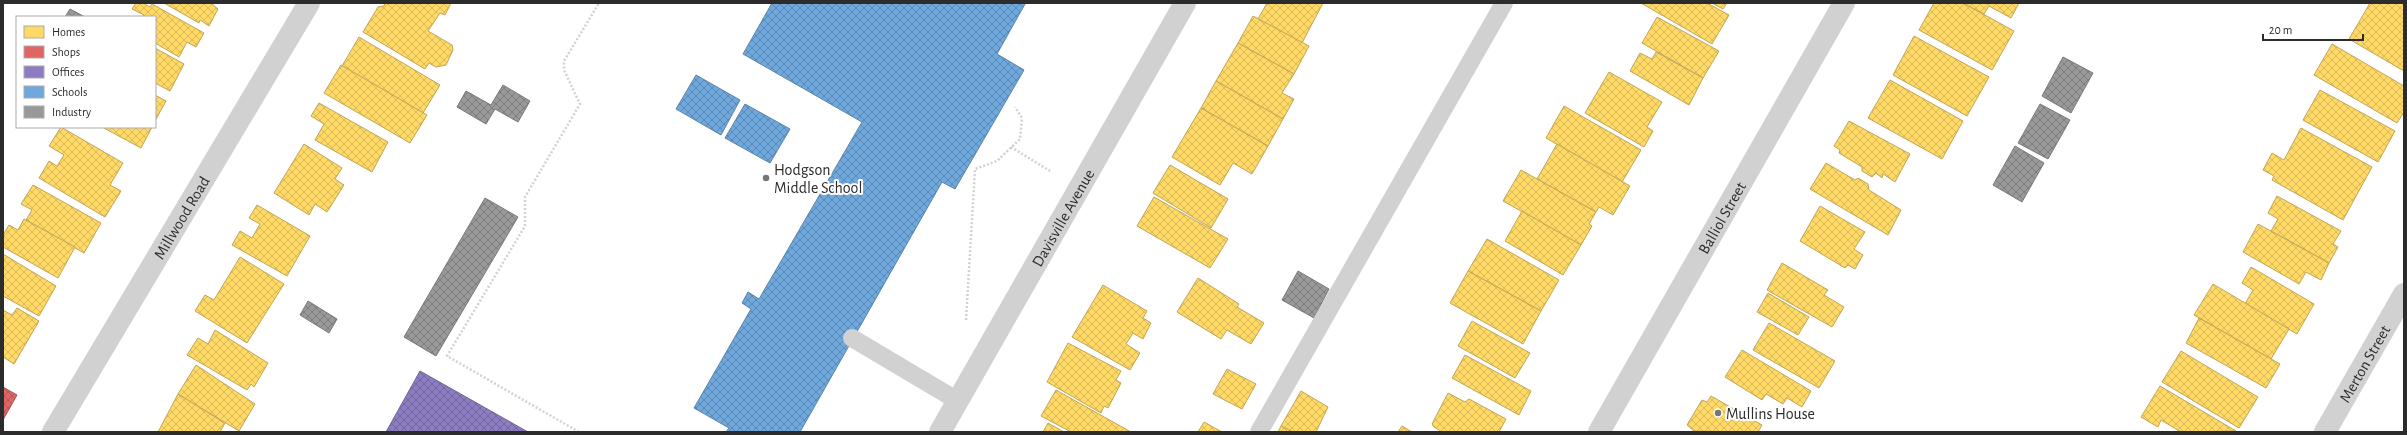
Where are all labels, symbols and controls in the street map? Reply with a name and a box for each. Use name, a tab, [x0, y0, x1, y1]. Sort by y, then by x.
legend	[16, 16, 156, 128]
scale bar	[2263, 16, 2363, 42]
text: 20 m	[2269, 24, 2292, 36]
text: Homes	[52, 26, 85, 38]
text: Shops	[52, 46, 80, 58]
text: Offices	[52, 66, 85, 78]
text: Schools	[52, 86, 87, 98]
text: Industry	[52, 106, 91, 119]
place label: Hodgson Middle School	[774, 162, 862, 196]
street label: Davisville Avenue	[1029, 167, 1097, 269]
marker: Hodgson Middle School	[761, 173, 771, 183]
street label: Millwood Road	[151, 174, 213, 262]
street label: Balliol Street	[1696, 179, 1749, 257]
street label: Merton Street	[2337, 323, 2393, 405]
place label: Mullins House	[1726, 406, 1815, 422]
marker: Mullins House	[1713, 408, 1723, 418]

